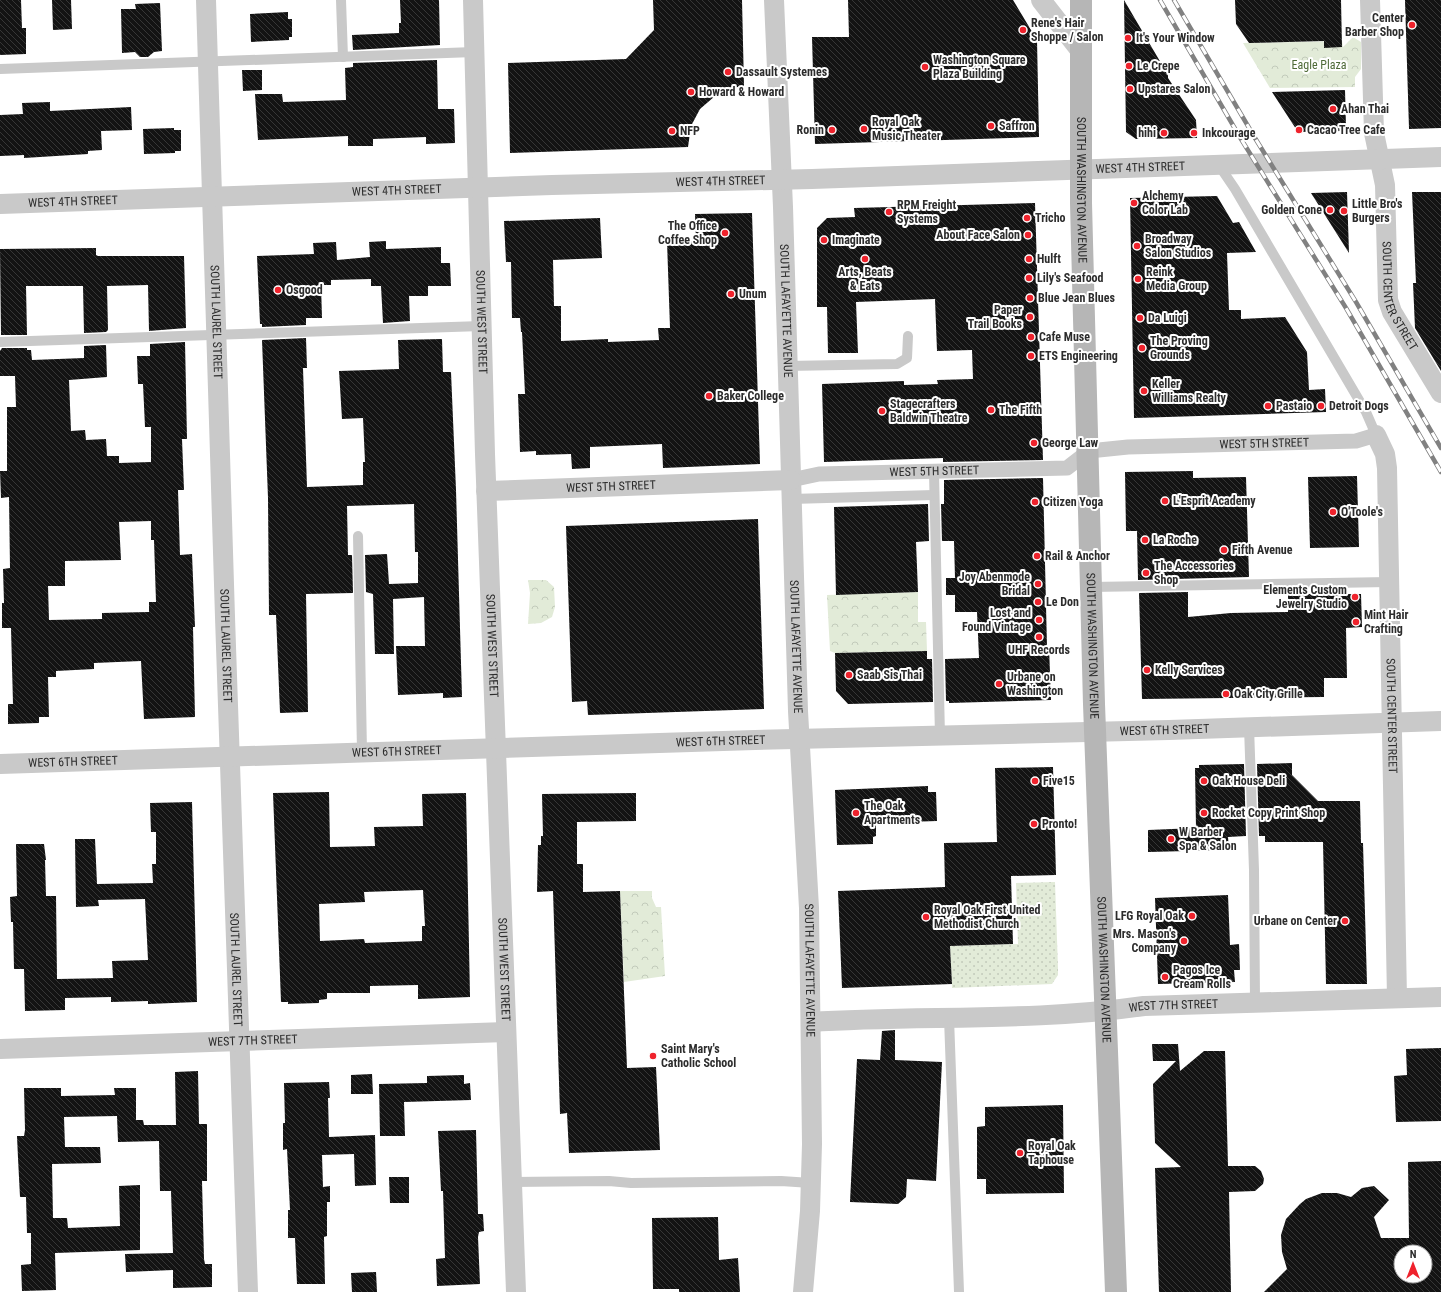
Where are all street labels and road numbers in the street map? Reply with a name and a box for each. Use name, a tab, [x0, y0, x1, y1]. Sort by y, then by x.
street label: SOUTH WASHINGTON AVENUE	[1074, 117, 1090, 263]
street label: WEST 4TH STREET	[1095, 159, 1185, 176]
street label: WEST 4TH STREET	[676, 173, 766, 189]
street label: WEST 4TH STREET	[352, 182, 442, 199]
street label: WEST 4TH STREET	[28, 193, 118, 210]
street label: SOUTH CENTER STREET	[1379, 241, 1421, 353]
street label: SOUTH LAFAYETTE AVENUE	[777, 244, 795, 378]
street label: SOUTH LAUREL STREET	[208, 265, 225, 379]
street label: SOUTH WEST STREET	[473, 270, 490, 374]
street label: WEST 5TH STREET	[1219, 435, 1309, 452]
street label: WEST 5TH STREET	[889, 463, 979, 479]
street label: WEST 5TH STREET	[566, 478, 656, 495]
street label: SOUTH WASHINGTON AVENUE	[1084, 572, 1102, 719]
street label: SOUTH LAFAYETTE AVENUE	[787, 580, 805, 714]
street label: SOUTH LAUREL STREET	[217, 588, 235, 703]
street label: SOUTH WEST STREET	[483, 594, 501, 698]
street label: SOUTH CENTER STREET	[1384, 658, 1400, 774]
street label: WEST 6TH STREET	[1119, 722, 1210, 738]
street label: WEST 6TH STREET	[676, 733, 766, 750]
street label: WEST 6TH STREET	[352, 743, 442, 760]
street label: WEST 6TH STREET	[28, 753, 118, 770]
street label: SOUTH WASHINGTON AVENUE	[1094, 896, 1114, 1043]
street label: SOUTH LAFAYETTE AVENUE	[802, 903, 818, 1037]
street label: SOUTH LAUREL STREET	[227, 912, 245, 1027]
street label: SOUTH WEST STREET	[495, 917, 513, 1022]
street label: WEST 7TH STREET	[1128, 997, 1218, 1015]
street label: WEST 7TH STREET	[208, 1032, 298, 1049]

